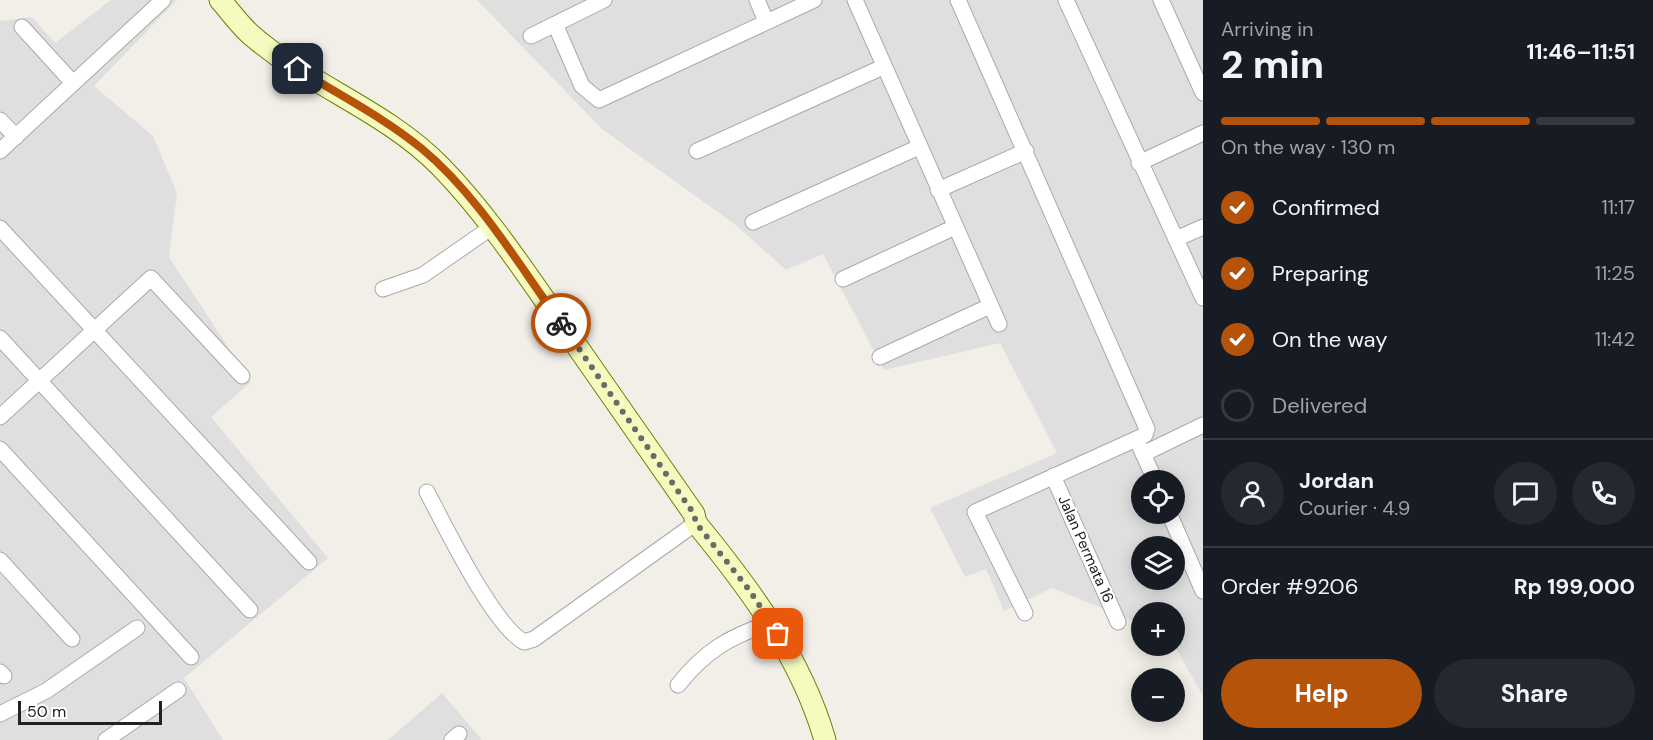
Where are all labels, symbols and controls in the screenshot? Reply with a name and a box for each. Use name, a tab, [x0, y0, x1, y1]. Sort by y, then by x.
text: Arriving in	[1221, 16, 1313, 42]
text: 11:46–11:51	[1527, 37, 1635, 66]
text: 2 min	[1221, 39, 1324, 90]
pin	[272, 43, 323, 94]
icon: home	[281, 52, 314, 85]
text: On the way · 130 m	[1221, 134, 1395, 160]
icon: check	[1221, 191, 1254, 224]
text: Confirmed	[1272, 193, 1380, 222]
text: 11:17	[1602, 194, 1635, 220]
icon: check	[1221, 257, 1254, 290]
text: Preparing	[1272, 259, 1369, 288]
text: 11:25	[1595, 260, 1635, 286]
courier	[531, 293, 591, 353]
icon: bike	[545, 307, 578, 340]
icon: check	[1221, 323, 1254, 356]
text: On the way	[1272, 325, 1387, 354]
text: 11:42	[1595, 326, 1635, 352]
text: Delivered	[1272, 391, 1367, 420]
button: person	[1221, 462, 1284, 525]
button: chat	[1494, 462, 1557, 525]
button: phone	[1572, 462, 1635, 525]
text: Jordan	[1299, 466, 1374, 495]
map controls	[1131, 470, 1185, 722]
button: locate	[1131, 470, 1185, 524]
street label: Jalan Permata 16	[1053, 492, 1119, 606]
text: Courier · 4.9	[1299, 495, 1410, 521]
button: layers	[1131, 536, 1185, 590]
text: Order #9206	[1221, 572, 1358, 601]
text: Rp 199,000	[1514, 572, 1635, 601]
button: +	[1131, 602, 1185, 656]
pin	[752, 608, 803, 659]
icon: bag	[761, 617, 794, 650]
button: Help	[1221, 659, 1422, 728]
button: Share	[1434, 659, 1635, 728]
button: −	[1131, 668, 1185, 722]
scale bar	[18, 698, 162, 726]
text: 50 m	[27, 701, 66, 722]

